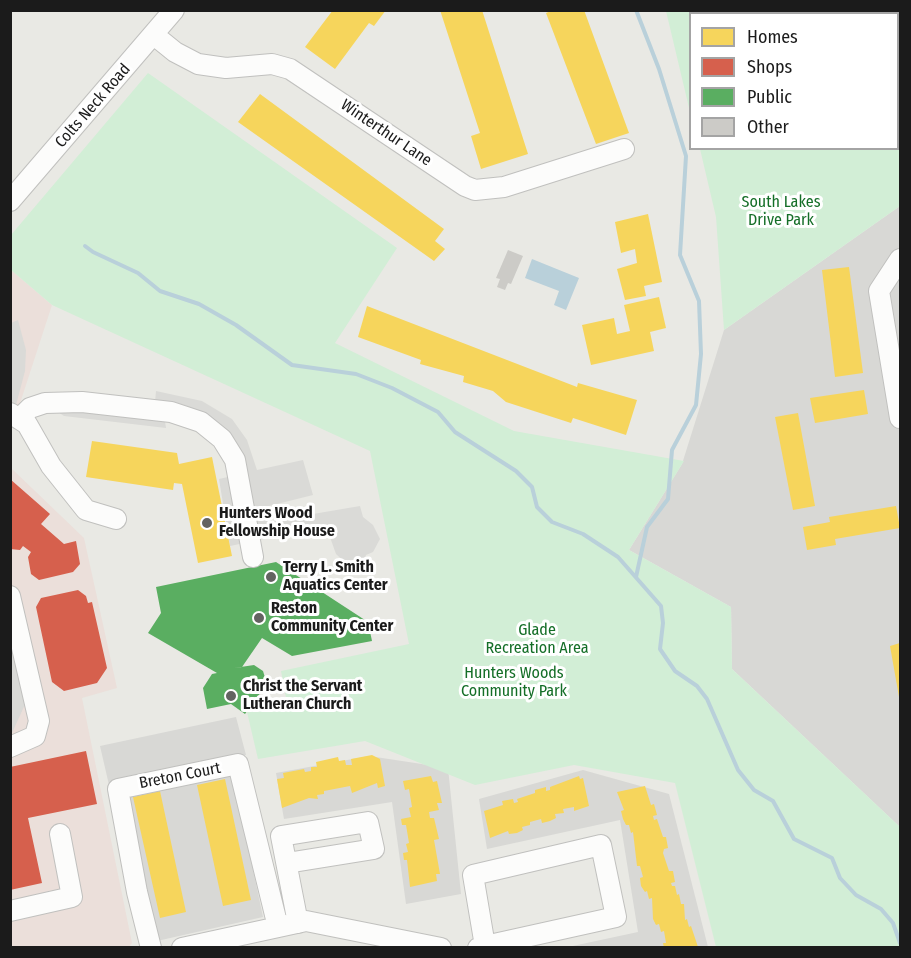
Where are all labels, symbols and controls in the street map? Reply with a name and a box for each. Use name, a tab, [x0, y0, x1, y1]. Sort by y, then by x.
legend	[689, 12, 899, 150]
text: Homes	[747, 26, 798, 48]
text: Shops	[747, 56, 792, 78]
street label: Colts Neck Road	[51, 60, 135, 152]
text: Public	[747, 86, 792, 108]
street label: Winterthur Lane	[337, 96, 435, 170]
text: Other	[747, 116, 789, 138]
park label: South Lakes Drive Park	[741, 193, 821, 231]
place label: Hunters Wood Fellowship House	[219, 504, 335, 542]
marker: Hunters Wood Fellowship House	[200, 516, 214, 530]
place label: Terry L. Smith Aquatics Center	[283, 558, 388, 596]
marker: Terry L. Smith Aquatics Center	[264, 570, 278, 584]
place label: Reston Community Center	[271, 599, 393, 637]
marker: Reston Community Center	[252, 611, 266, 625]
park label: Glade Recreation Area	[486, 621, 588, 659]
park label: Hunters Woods Community Park	[461, 664, 567, 702]
place label: Christ the Servant Lutheran Church	[243, 677, 362, 715]
marker: Christ the Servant Lutheran Church	[224, 689, 238, 703]
street label: Breton Court	[138, 759, 222, 793]

